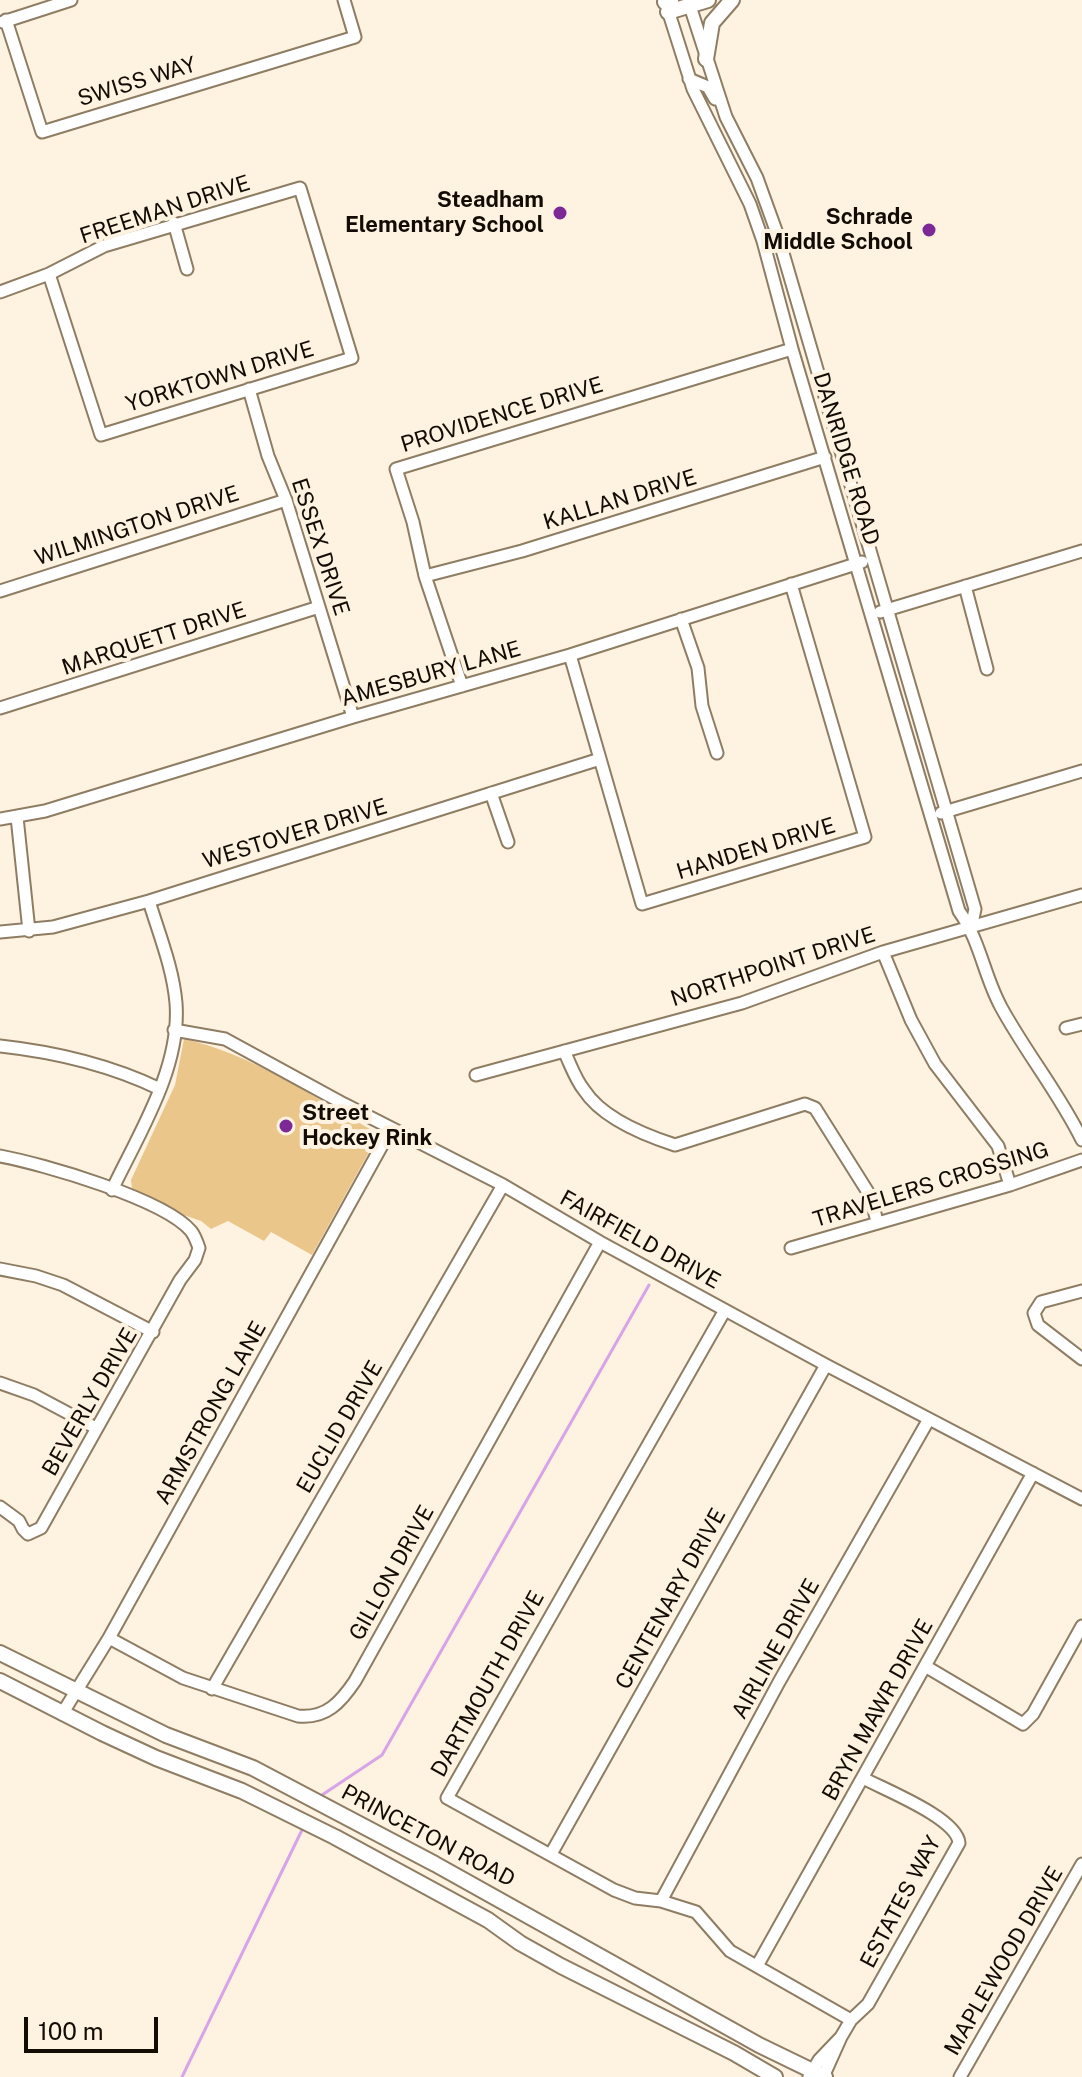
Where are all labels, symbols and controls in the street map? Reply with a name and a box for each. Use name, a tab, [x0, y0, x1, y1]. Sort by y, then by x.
street label: SWISS WAY	[75, 52, 199, 112]
street label: FREEMAN DRIVE	[77, 170, 253, 250]
place label: Steadham Elementary School	[345, 187, 544, 238]
marker: Steadham Elementary School	[551, 204, 569, 222]
place label: Schrade Middle School	[763, 204, 913, 256]
marker: Schrade Middle School	[920, 221, 938, 239]
street label: YORKTOWN DRIVE	[123, 336, 317, 418]
street label: DANRIDGE ROAD	[807, 369, 885, 549]
street label: PROVIDENCE DRIVE	[398, 372, 606, 458]
street label: KALLAN DRIVE	[540, 464, 700, 536]
street label: ESSEX DRIVE	[285, 475, 355, 619]
street label: WILMINGTON DRIVE	[32, 481, 242, 571]
street label: MARQUETT DRIVE	[59, 597, 249, 681]
street label: AMESBURY LANE	[338, 636, 524, 712]
street label: WESTOVER DRIVE	[200, 793, 390, 875]
street label: HANDEN DRIVE	[673, 812, 839, 886]
street label: NORTHPOINT DRIVE	[667, 921, 879, 1013]
place label: Street Hockey Rink	[302, 1100, 432, 1152]
marker: Street Hockey Rink	[277, 1117, 295, 1135]
street label: TRAVELERS CROSSING	[810, 1137, 1052, 1233]
street label: FAIRFIELD DRIVE	[555, 1185, 725, 1295]
street label: ARMSTRONG LANE	[150, 1317, 272, 1509]
street label: BEVERLY DRIVE	[37, 1323, 143, 1481]
street label: EUCLID DRIVE	[291, 1356, 389, 1498]
street label: GILLON DRIVE	[344, 1501, 440, 1645]
street label: CENTENARY DRIVE	[610, 1504, 732, 1694]
street label: AIRLINE DRIVE	[727, 1574, 825, 1724]
street label: DARTMOUTH DRIVE	[426, 1586, 550, 1782]
street label: BRYN MAWR DRIVE	[817, 1615, 939, 1805]
street label: PRINCETON ROAD	[337, 1779, 519, 1893]
street label: ESTATES WAY	[855, 1832, 947, 1972]
street label: MAPLEWOOD DRIVE	[939, 1862, 1069, 2060]
scale bar	[28, 2001, 162, 2051]
text: 100 m	[38, 2017, 104, 2045]

